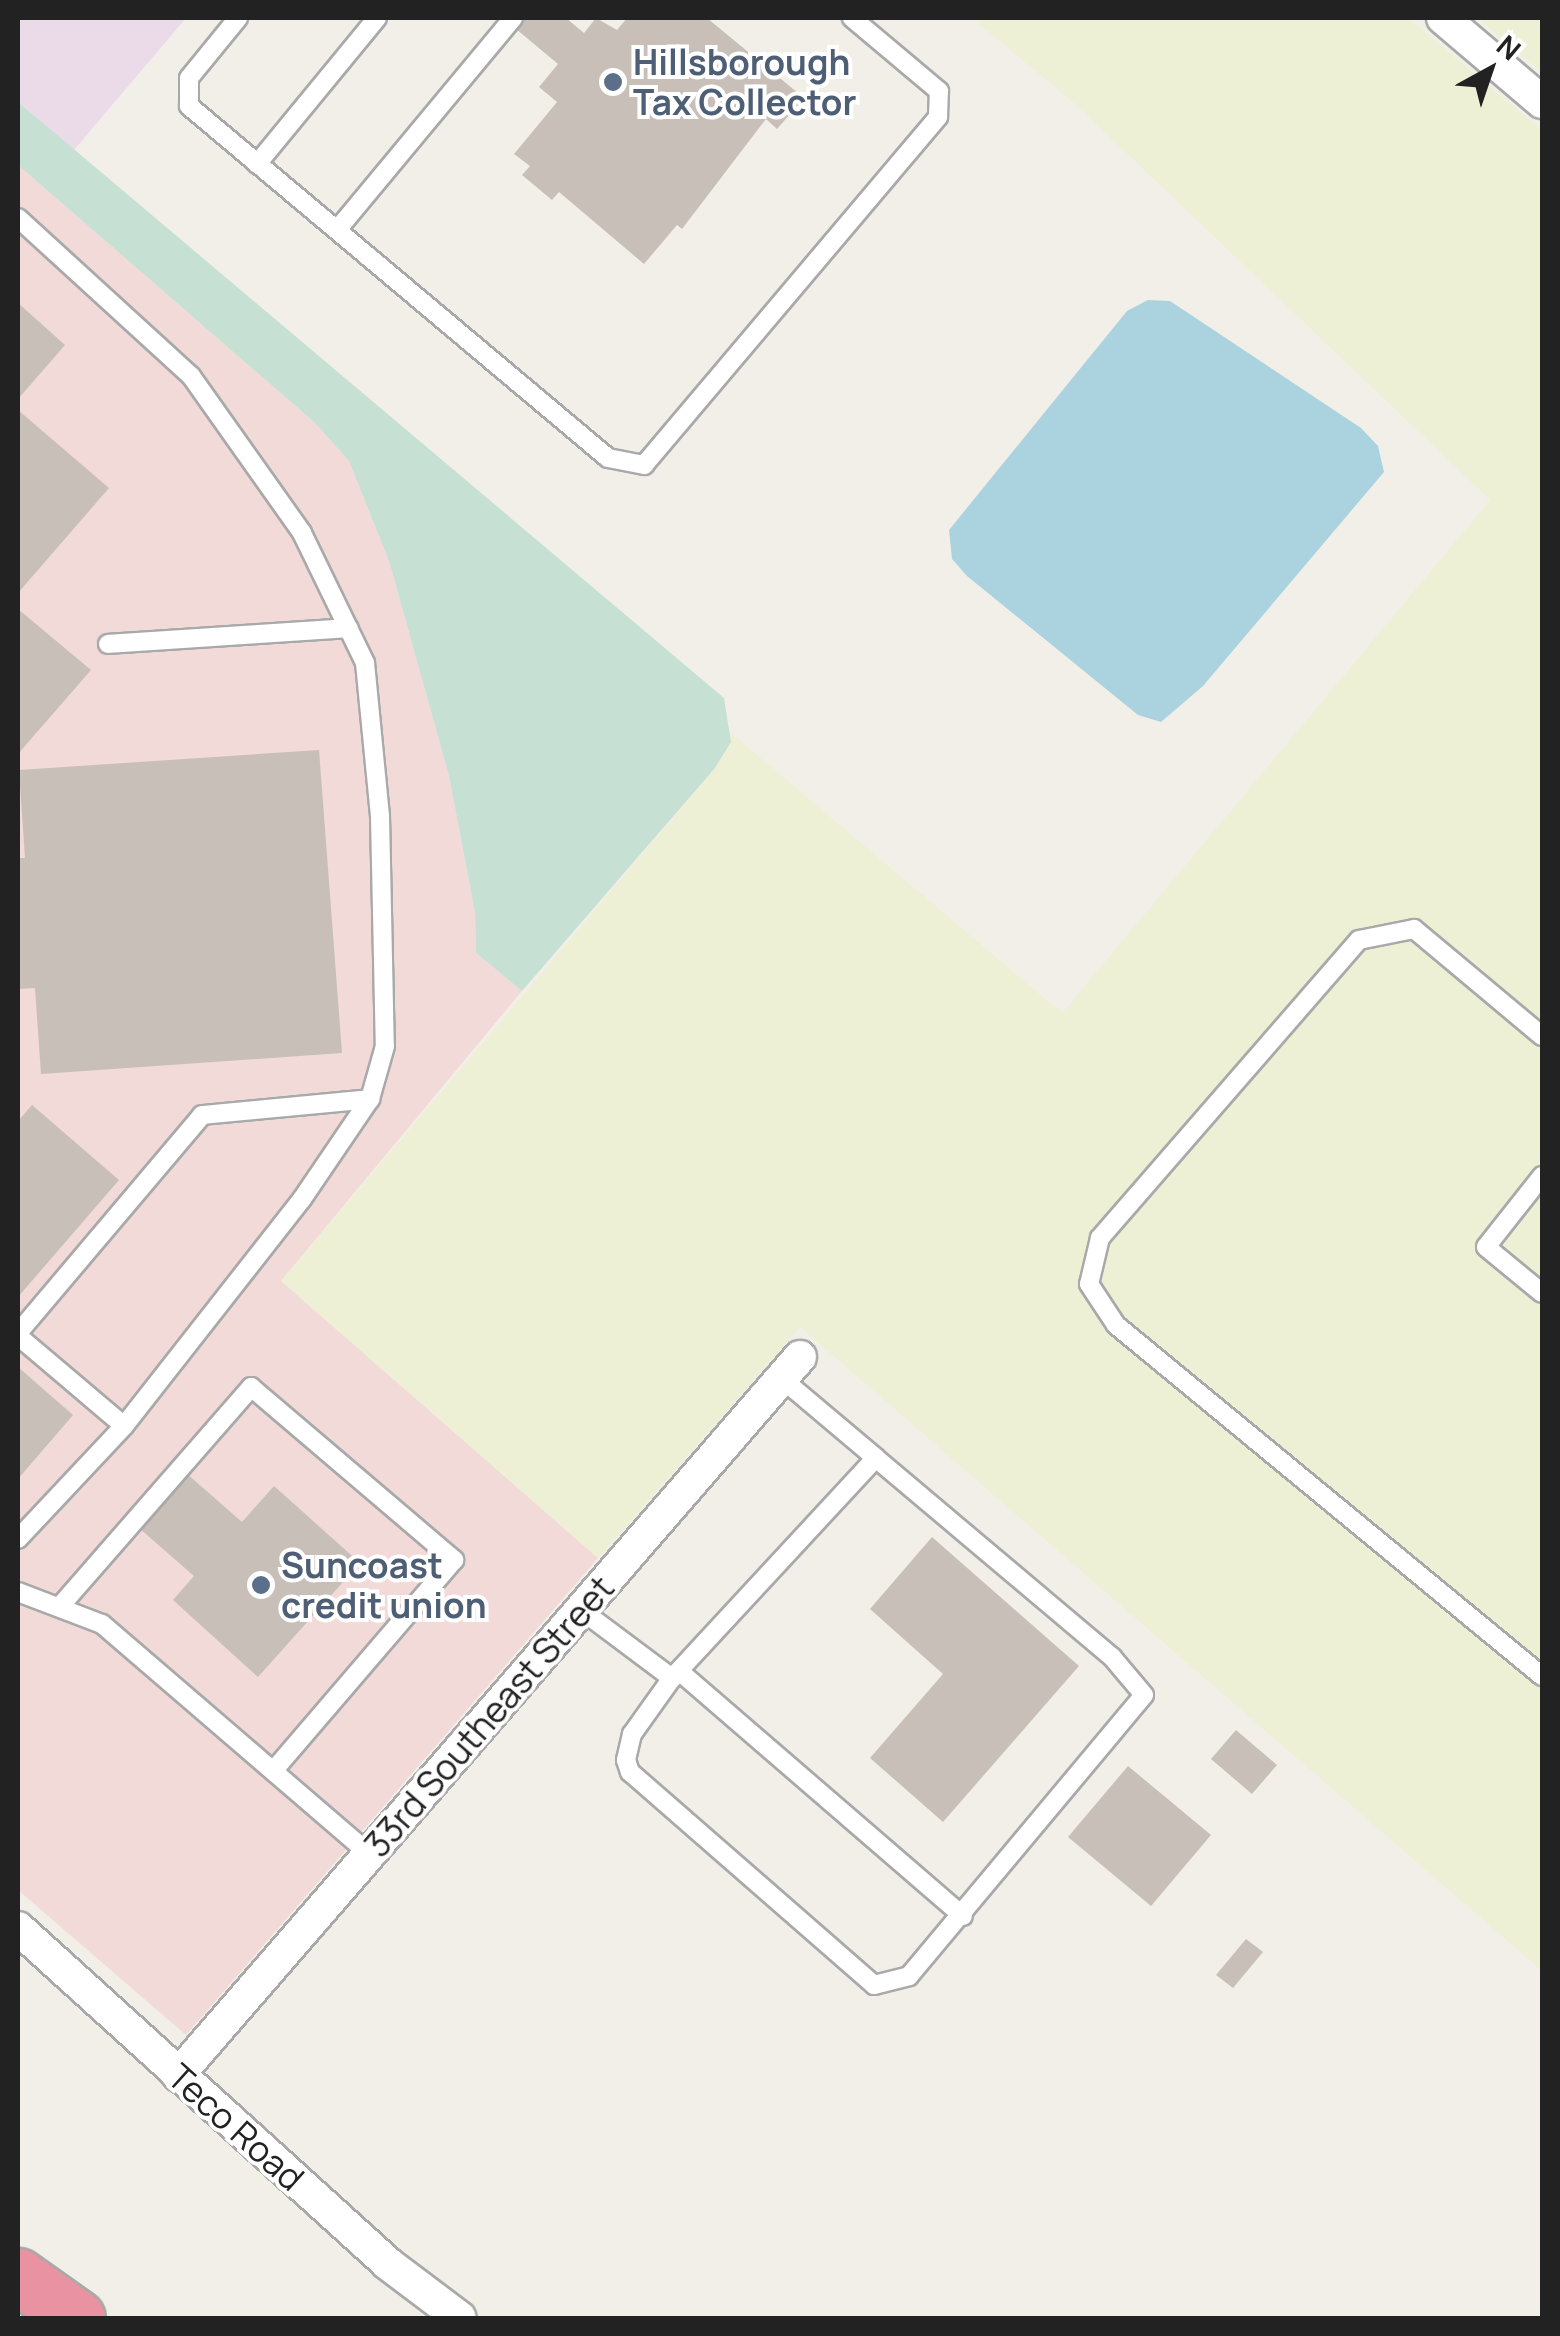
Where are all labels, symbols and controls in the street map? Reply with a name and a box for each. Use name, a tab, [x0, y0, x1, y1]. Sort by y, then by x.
north arrow	[1440, 20, 1540, 120]
text: N	[1489, 26, 1529, 68]
place label: Hillsborough Tax Collector	[633, 41, 856, 123]
marker: Hillsborough Tax Collector	[602, 71, 624, 93]
place label: Suncoast credit union	[281, 1544, 487, 1626]
street label: 33rd Southeast Street	[356, 1567, 622, 1865]
marker: Suncoast credit union	[250, 1574, 272, 1596]
street label: Teco Road	[160, 2055, 312, 2199]

